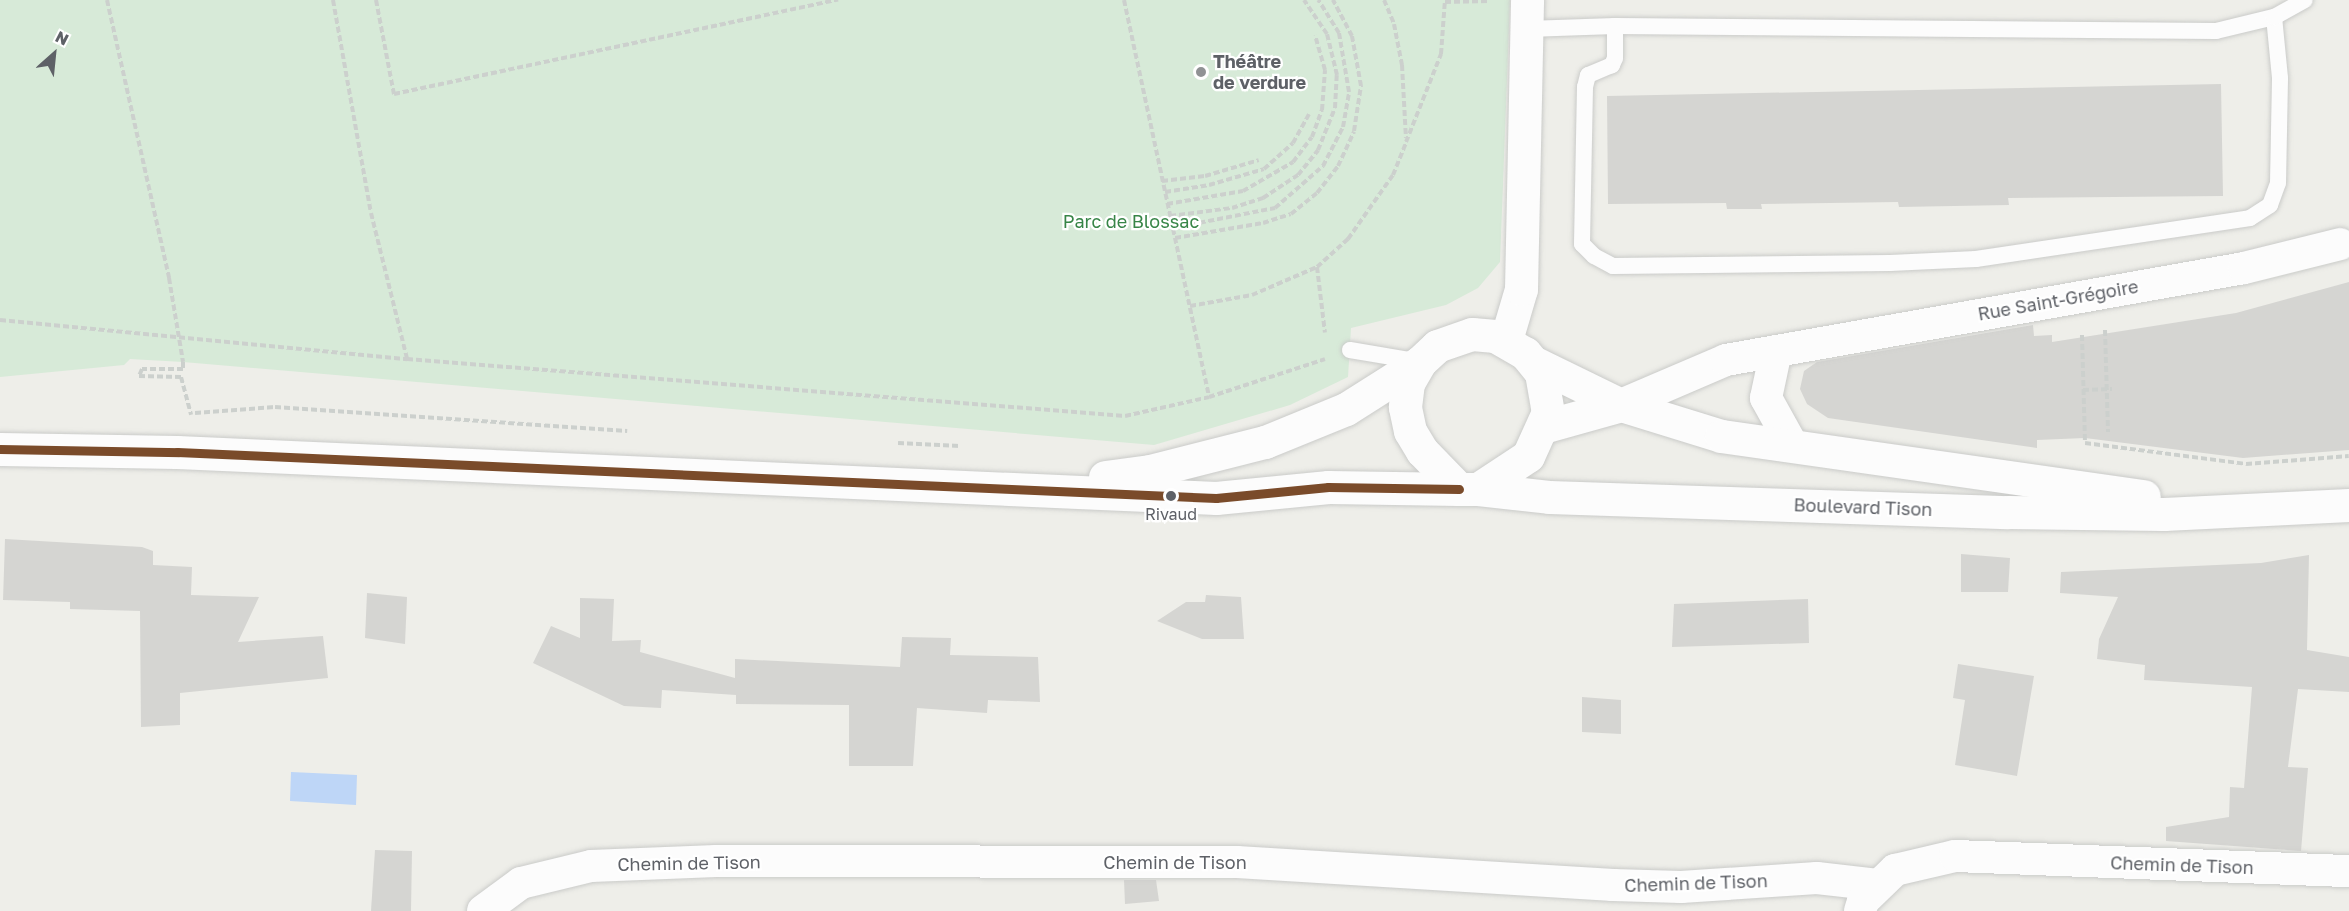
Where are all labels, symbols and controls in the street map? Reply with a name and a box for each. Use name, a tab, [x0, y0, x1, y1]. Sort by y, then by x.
north arrow	[24, 24, 84, 84]
text: N	[52, 26, 72, 50]
place label: Théâtre de verdure	[1213, 51, 1306, 94]
marker: Théâtre de verdure	[1194, 65, 1208, 79]
park label: Parc de Blossac	[1063, 210, 1199, 232]
street label: Rue Saint-Grégoire	[1976, 275, 2140, 325]
marker: Rivaud	[1165, 490, 1177, 502]
street label: Boulevard Tison	[1793, 494, 1933, 520]
place label: Rivaud	[1145, 504, 1197, 524]
street label: Chemin de Tison	[617, 851, 761, 875]
street label: Chemin de Tison	[1103, 851, 1247, 873]
street label: Chemin de Tison	[2110, 852, 2254, 878]
street label: Chemin de Tison	[1624, 870, 1768, 896]

